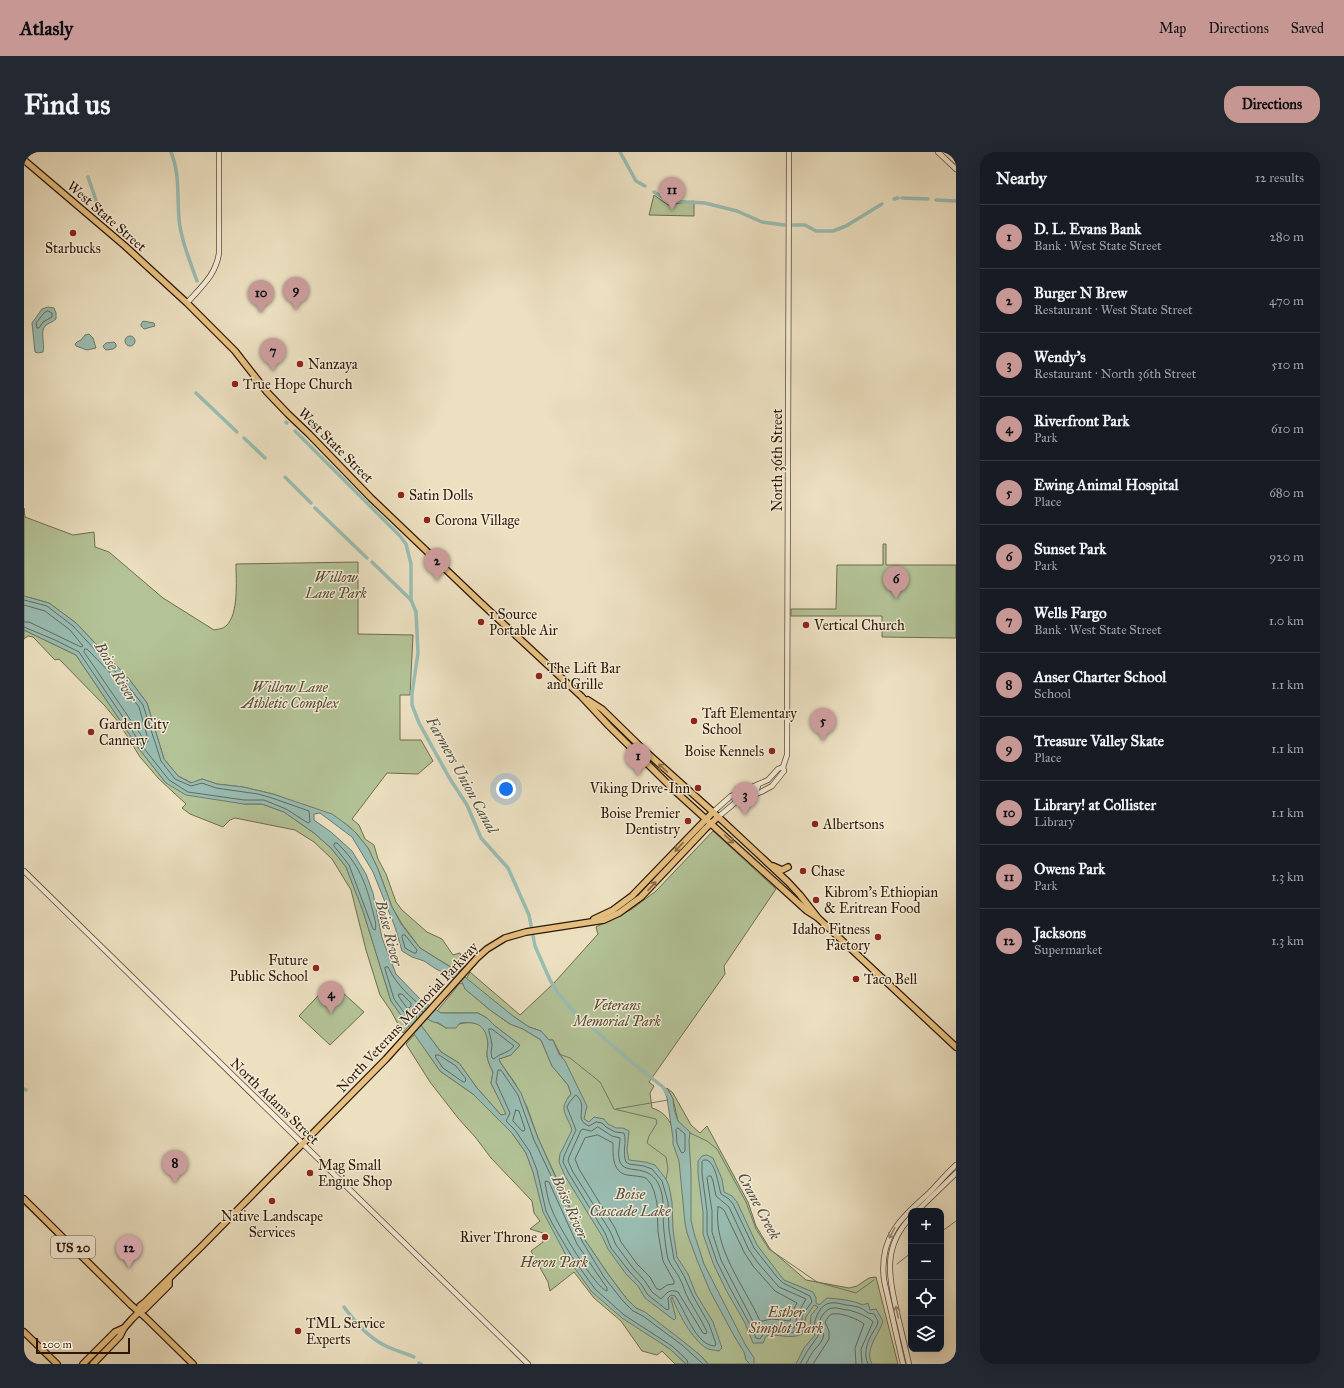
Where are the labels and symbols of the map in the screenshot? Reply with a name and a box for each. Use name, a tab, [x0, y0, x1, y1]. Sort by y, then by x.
street label: West State Street	[64, 177, 150, 255]
pin: 11	[659, 177, 685, 210]
marker: Starbucks	[68, 228, 78, 238]
place label: Starbucks	[45, 240, 101, 257]
pin: 9	[283, 277, 309, 310]
pin: 10	[248, 280, 274, 313]
pin: 7	[260, 338, 286, 371]
place label: Nanzaya	[308, 356, 358, 373]
marker: Nanzaya	[295, 359, 305, 369]
place label: True Hope Church	[243, 376, 353, 393]
marker: True Hope Church	[230, 379, 240, 389]
street label: West State Street	[295, 404, 377, 486]
street label: North 36th Street	[769, 408, 786, 512]
place label: Satin Dolls	[409, 487, 473, 504]
marker: Satin Dolls	[396, 490, 406, 500]
place label: Corona Village	[435, 512, 520, 529]
marker: Corona Village	[422, 515, 432, 525]
pin: 2	[424, 548, 450, 581]
pin: 6	[883, 566, 909, 599]
park label: Willow Lane Park	[304, 569, 368, 602]
place label: 1 Source Portable Air	[489, 606, 559, 639]
marker: 1 Source Portable Air	[476, 617, 486, 627]
place label: Vertical Church	[813, 617, 905, 634]
marker: Vertical Church	[801, 620, 811, 630]
water label: Boise River	[90, 638, 141, 706]
place label: The Lift Bar and Grille	[547, 660, 621, 693]
marker: The Lift Bar and Grille	[534, 671, 544, 681]
park label: Willow Lane Athletic Complex	[240, 679, 339, 713]
place label: Taft Elementary School	[702, 705, 797, 738]
pin: 5	[810, 708, 836, 741]
water label: Farmers Union Canal	[422, 713, 503, 838]
place label: Garden City Cannery	[99, 716, 169, 749]
marker: Taft Elementary School	[689, 716, 699, 726]
marker: Garden City Cannery	[86, 727, 96, 737]
pin: 1	[625, 743, 651, 776]
place label: Boise Kennels	[684, 743, 764, 760]
marker: Boise Kennels	[767, 746, 777, 756]
one-way arrow	[658, 763, 668, 773]
your location	[496, 779, 516, 799]
place label: Viking Drive-Inn	[589, 780, 690, 797]
pin: 3	[732, 782, 758, 815]
marker: Viking Drive-Inn	[693, 783, 703, 793]
place label: Boise Premier Dentistry	[600, 805, 681, 838]
marker: Boise Premier Dentistry	[683, 816, 693, 826]
place label: Albertsons	[822, 816, 884, 833]
marker: Albertsons	[810, 819, 820, 829]
one-way arrow	[724, 835, 735, 844]
one-way arrow	[674, 842, 684, 852]
place label: Chase	[811, 863, 845, 880]
marker: Chase	[798, 866, 808, 876]
one-way arrow	[647, 881, 656, 891]
place label: Kibrom's Ethiopian & Eritrean Food	[824, 884, 938, 917]
marker: Kibrom's Ethiopian & Eritrean Food	[811, 895, 821, 905]
water label: Boise River	[371, 897, 407, 969]
place label: Idaho Fitness Factory	[792, 921, 870, 954]
marker: Idaho Fitness Factory	[873, 932, 883, 942]
street label: North Veterans Memorial Parkway	[333, 938, 482, 1096]
place label: Future Public School	[230, 952, 308, 985]
marker: Future Public School	[311, 963, 321, 973]
place label: Taco Bell	[864, 971, 918, 988]
marker: Taco Bell	[851, 974, 861, 984]
pin: 4	[318, 981, 344, 1014]
park label: Veterans Memorial Park	[571, 997, 662, 1030]
street label: North Adams Street	[227, 1055, 323, 1148]
pin: 8	[162, 1150, 188, 1183]
place label: Mag Small Engine Shop	[318, 1157, 392, 1190]
marker: Mag Small Engine Shop	[305, 1168, 315, 1178]
water label: Crane Creek	[734, 1169, 784, 1243]
water label: Boise River	[548, 1172, 592, 1242]
water label: Boise Cascade Lake	[589, 1185, 671, 1220]
marker: Native Landscape Services	[267, 1196, 277, 1206]
place label: Native Landscape Services	[221, 1208, 323, 1241]
one-way arrow	[888, 1227, 896, 1239]
place label: River Throne	[460, 1229, 537, 1246]
marker: River Throne	[540, 1232, 550, 1242]
pin: 12	[116, 1235, 142, 1268]
road number: US 20	[51, 1236, 95, 1258]
park label: Heron Park	[519, 1254, 589, 1271]
park label: Esther Simplot Park	[748, 1304, 824, 1338]
one-way arrow	[893, 1306, 900, 1319]
place label: TML Service Experts	[306, 1315, 385, 1348]
marker: TML Service Experts	[293, 1326, 303, 1336]
scale bar	[36, 1336, 130, 1355]

